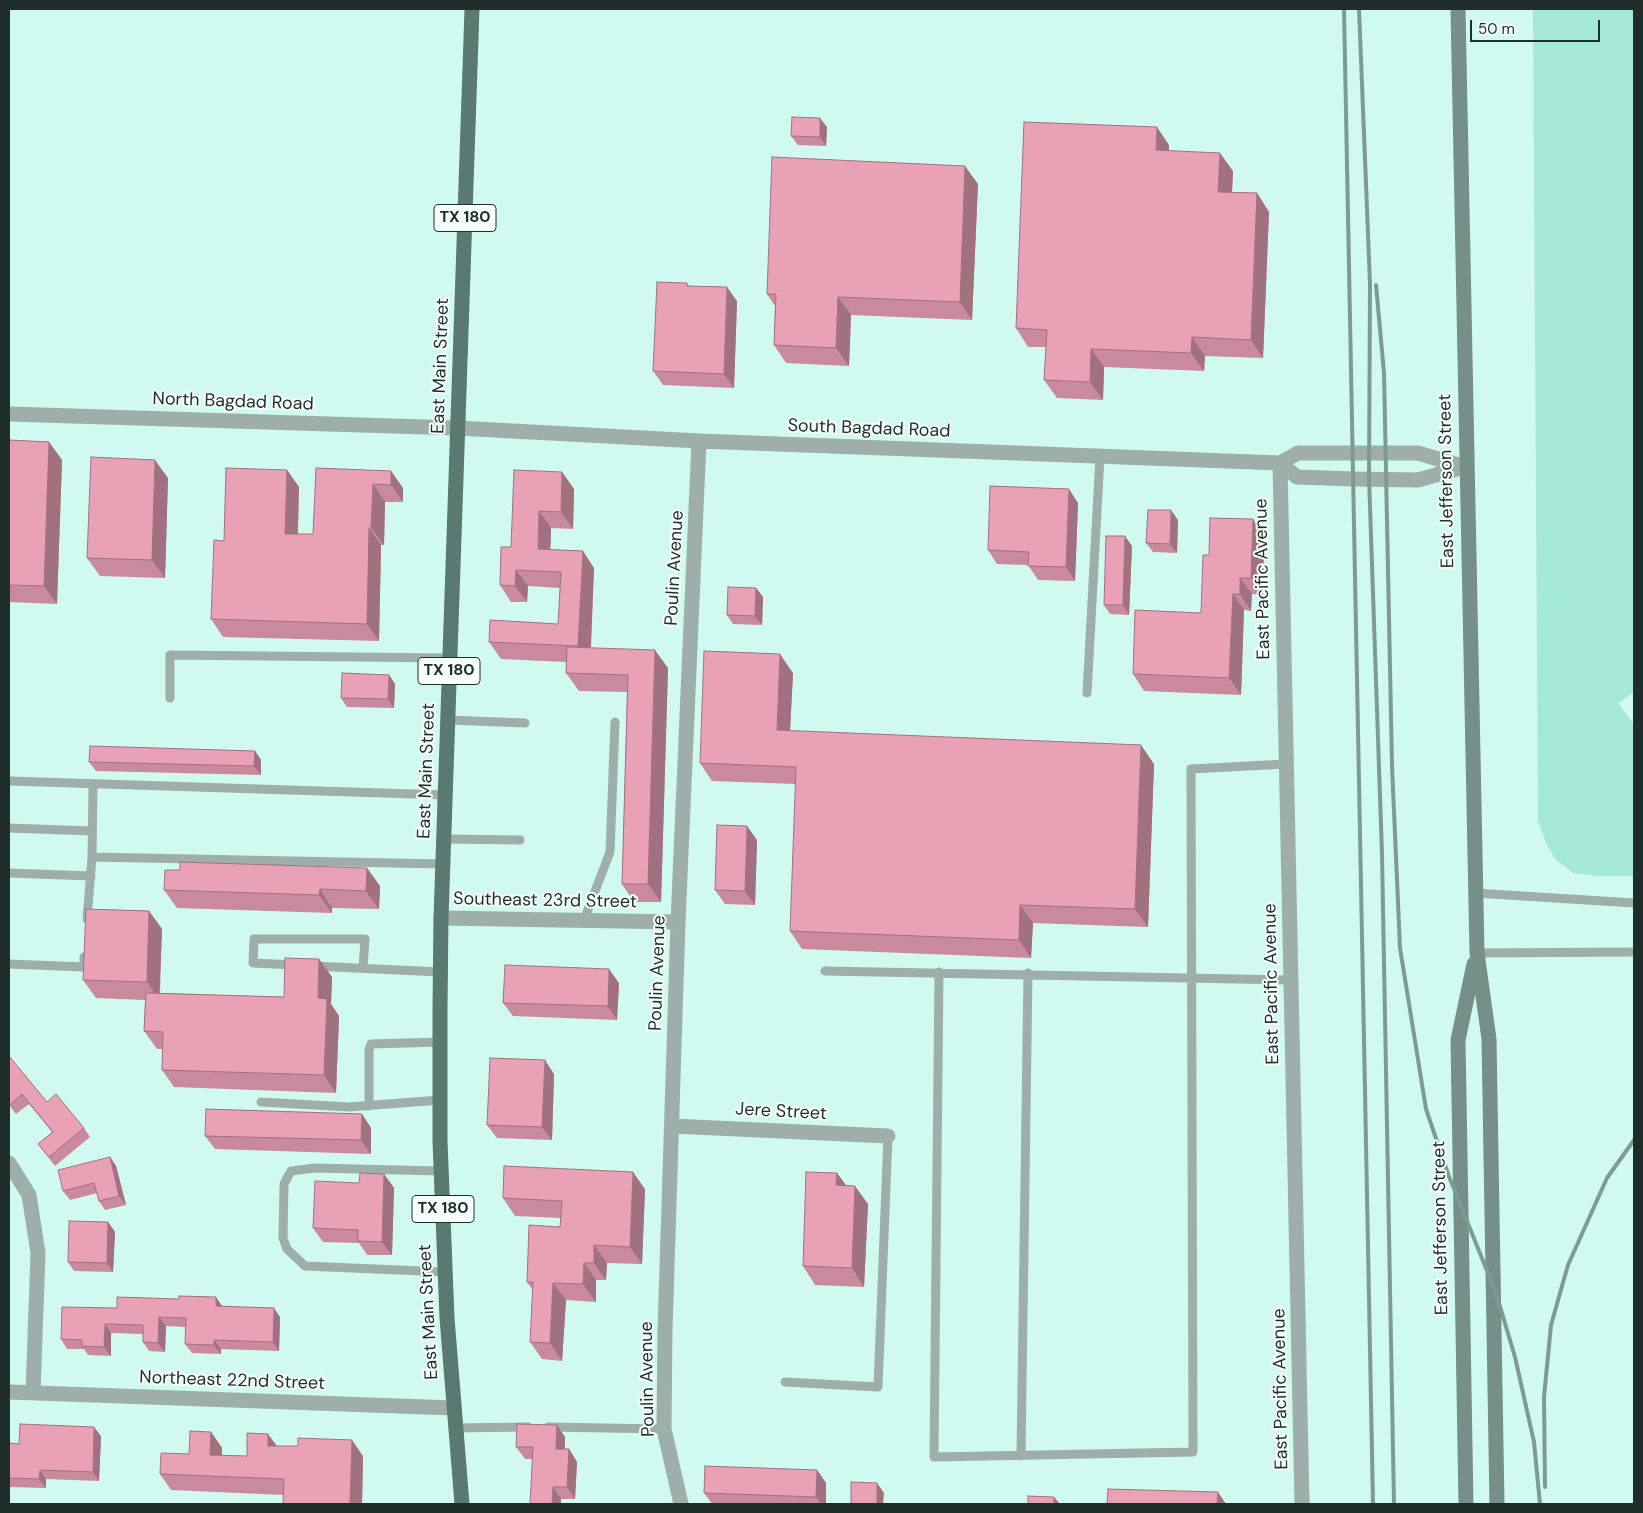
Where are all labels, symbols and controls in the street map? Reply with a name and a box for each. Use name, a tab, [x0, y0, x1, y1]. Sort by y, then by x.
scale bar	[1473, 10, 1603, 42]
text: 50 m	[1478, 19, 1515, 39]
road number: TX 180	[434, 204, 496, 232]
street label: East Main Street	[428, 298, 454, 434]
street label: North Bagdad Road	[152, 388, 314, 416]
street label: East Jefferson Street	[1435, 394, 1459, 568]
street label: South Bagdad Road	[787, 415, 951, 443]
street label: East Pacific Avenue	[1251, 498, 1275, 660]
street label: Poulin Avenue	[661, 510, 689, 626]
road number: TX 180	[418, 658, 480, 684]
street label: East Main Street	[414, 703, 440, 839]
street label: Southeast 23rd Street	[453, 889, 637, 913]
street label: East Pacific Avenue	[1260, 903, 1284, 1065]
street label: Poulin Avenue	[645, 915, 671, 1031]
street label: Jere Street	[735, 1099, 827, 1125]
street label: East Jefferson Street	[1429, 1141, 1453, 1315]
road number: TX 180	[412, 1196, 474, 1222]
street label: East Main Street	[415, 1244, 443, 1380]
street label: East Pacific Avenue	[1269, 1308, 1293, 1470]
street label: Poulin Avenue	[636, 1321, 660, 1437]
street label: Northeast 22nd Street	[139, 1367, 325, 1395]

